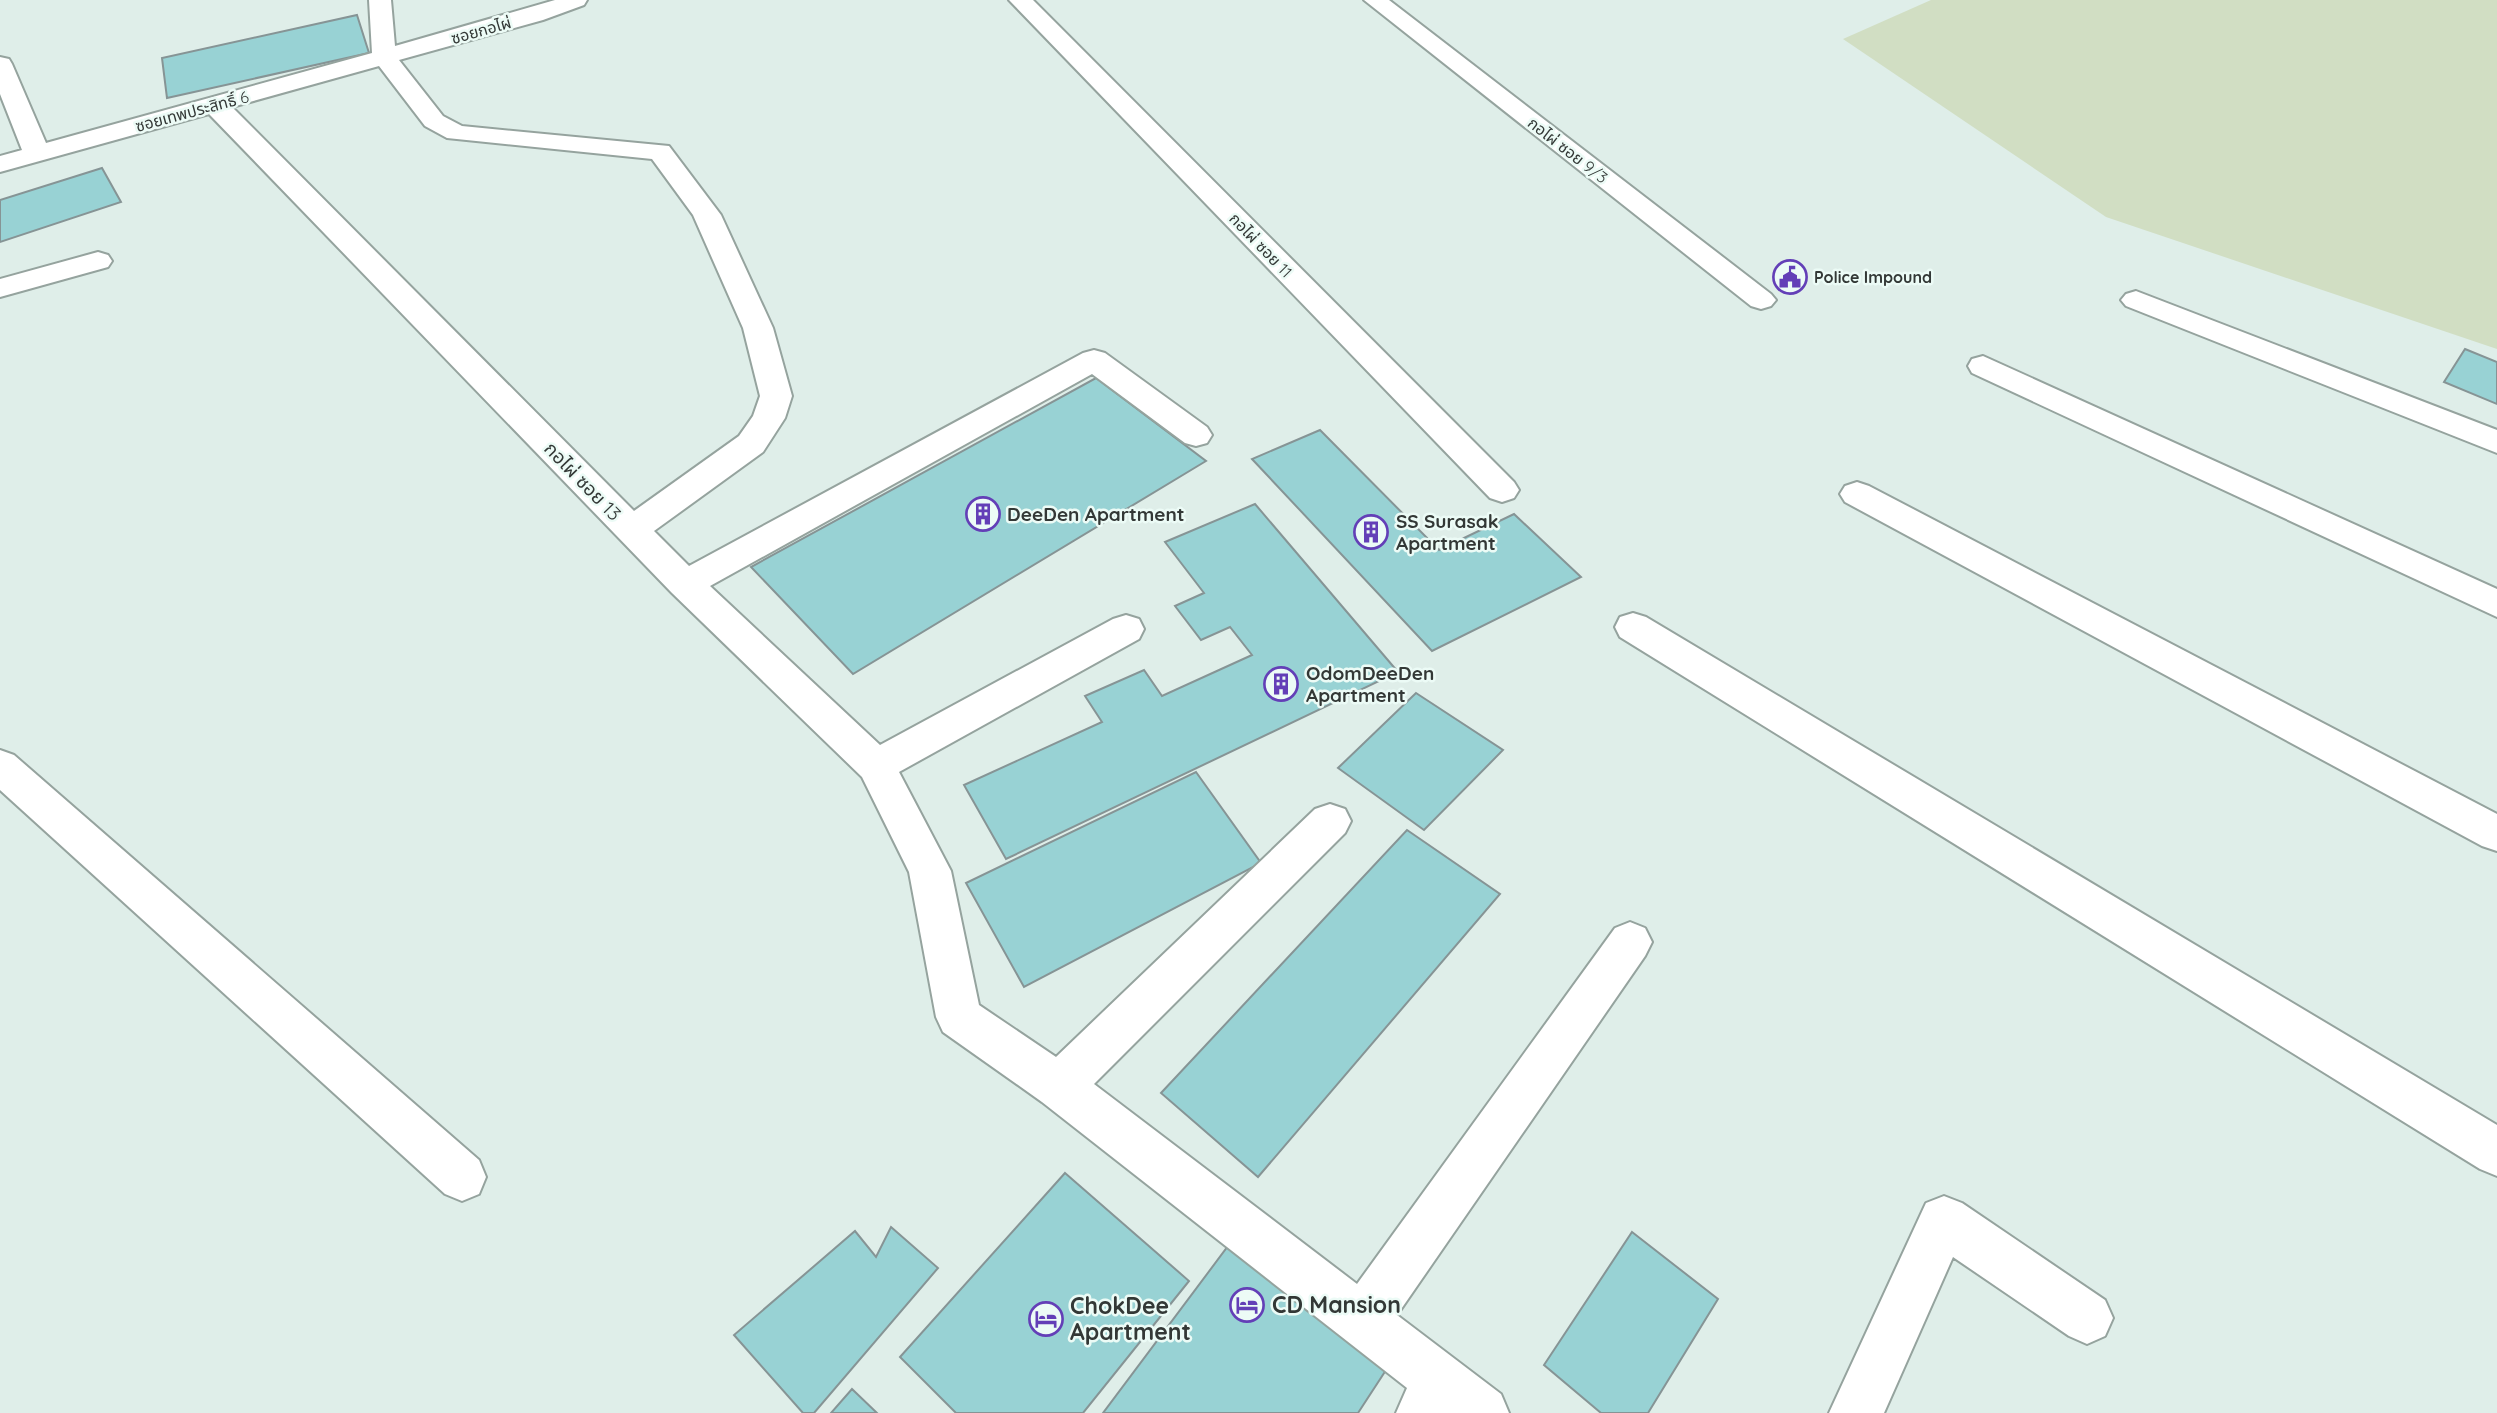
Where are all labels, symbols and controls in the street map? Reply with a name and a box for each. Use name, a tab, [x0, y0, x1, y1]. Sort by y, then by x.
street label: ซอยกอไผ่	[449, 12, 513, 48]
street label: ซอยเทพประสิทธิ์ 6	[133, 86, 251, 136]
street label: กอไผ่ ซอย 9/3	[1524, 113, 1612, 187]
street label: กอไผ่ ซอย 11	[1225, 208, 1297, 282]
public building icon: Police Impound	[1771, 258, 1809, 296]
place label: Police Impound	[1814, 267, 1932, 287]
street label: กอไผ่ ซอย 13	[539, 437, 627, 525]
building icon: DeeDen Apartment	[964, 495, 1002, 533]
place label: DeeDen Apartment	[1007, 502, 1185, 526]
place label: SS Surasak Apartment	[1396, 509, 1499, 555]
building icon: SS Surasak Apartment	[1352, 513, 1390, 551]
place label: OdomDeeDen Apartment	[1306, 661, 1434, 707]
building icon: OdomDeeDen Apartment	[1262, 665, 1300, 703]
hotel icon: CD Mansion	[1228, 1286, 1266, 1324]
place label: CD Mansion	[1272, 1290, 1401, 1319]
place label: ChokDee Apartment	[1070, 1291, 1191, 1346]
hotel icon: ChokDee Apartment	[1027, 1300, 1065, 1338]

